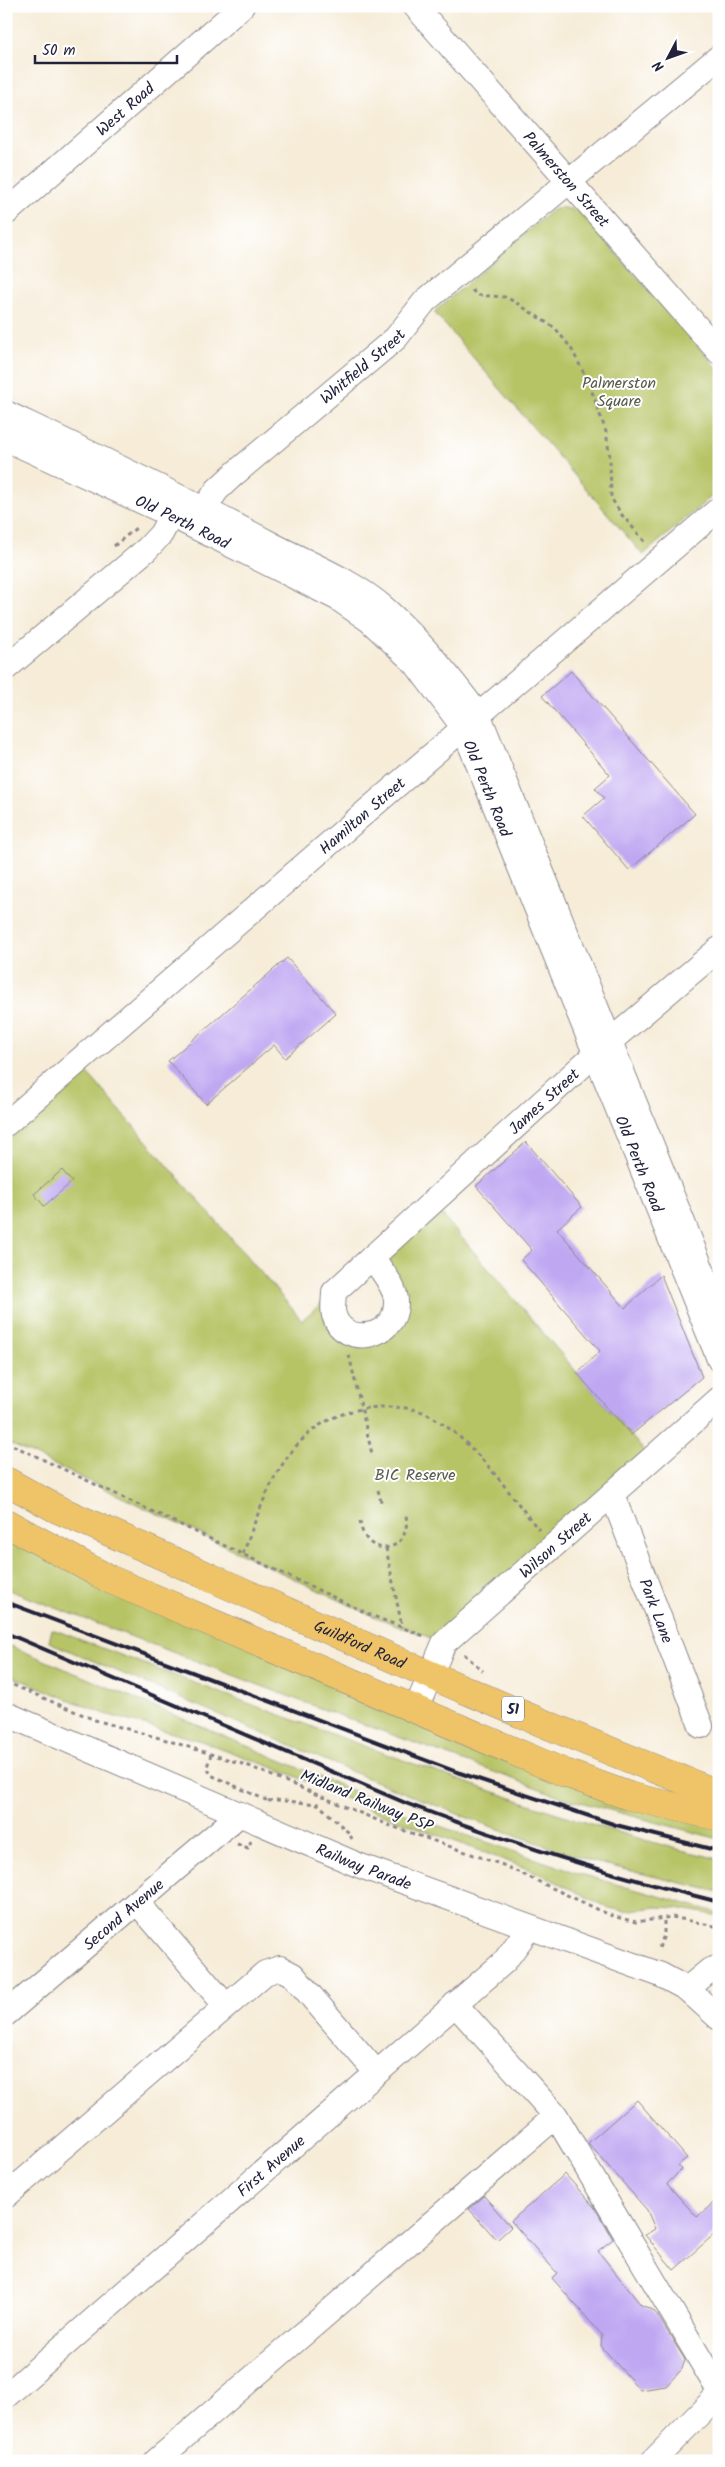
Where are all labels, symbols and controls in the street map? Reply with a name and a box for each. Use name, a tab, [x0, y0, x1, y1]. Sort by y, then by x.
scale bar	[35, 32, 178, 64]
north arrow	[642, 32, 692, 82]
text: 50 m	[42, 39, 76, 63]
text: N	[648, 55, 670, 76]
street label: West Road	[91, 76, 162, 143]
street label: Palmerston Street	[516, 126, 616, 234]
street label: Whitfield Street	[315, 324, 413, 411]
park label: Palmerston Square	[582, 371, 656, 414]
street label: Old Perth Road	[131, 489, 235, 557]
street label: Old Perth Road	[456, 736, 518, 842]
street label: Hamilton Street	[314, 771, 412, 861]
street label: James Street	[503, 1062, 586, 1141]
street label: Old Perth Road	[608, 1112, 670, 1217]
park label: BIC Reserve	[375, 1463, 455, 1488]
street label: Wilson Street	[514, 1506, 598, 1585]
street label: Park Lane	[632, 1575, 679, 1647]
street label: Guildford Road	[310, 1614, 410, 1677]
road number: 51	[502, 1696, 524, 1722]
street label: Midland Railway PSP	[296, 1763, 437, 1840]
street label: Railway Parade	[312, 1837, 415, 1897]
street label: Second Avenue	[78, 1873, 170, 1957]
street label: First Avenue	[232, 2129, 312, 2204]

